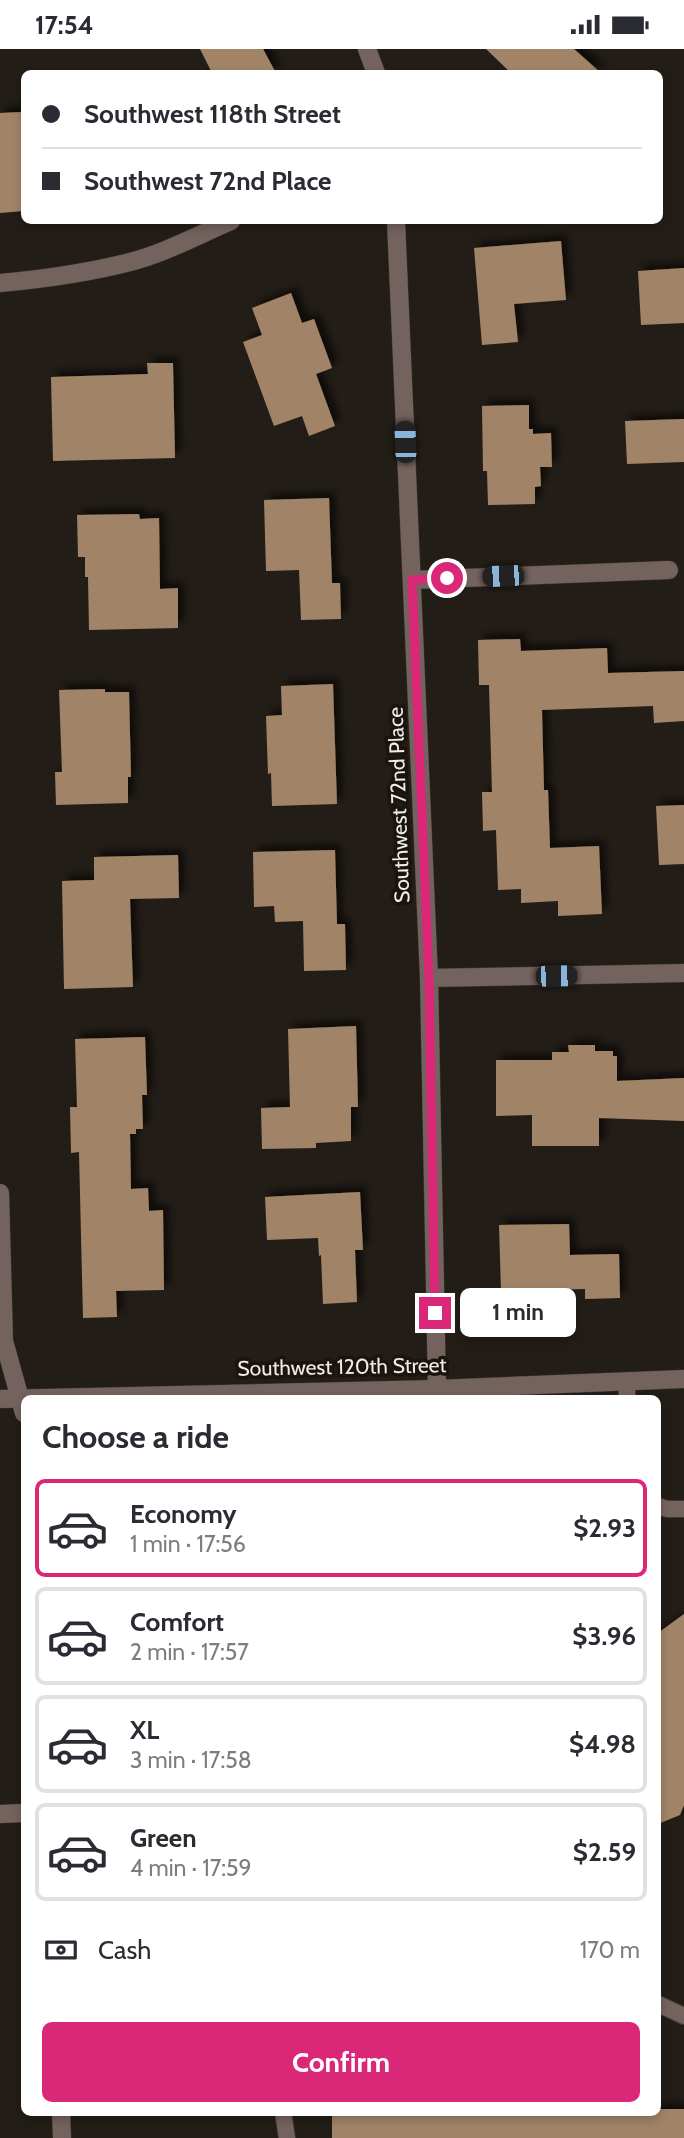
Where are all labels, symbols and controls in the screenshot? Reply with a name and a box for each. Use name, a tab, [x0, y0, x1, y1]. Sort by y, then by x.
text: 17:54	[35, 9, 94, 41]
text: Southwest 118th Street	[84, 98, 341, 130]
text: Southwest 72nd Place	[84, 165, 332, 197]
car	[394, 421, 417, 463]
route start	[431, 562, 463, 594]
car	[482, 565, 525, 587]
street label: Southwest 72nd Place	[383, 706, 414, 904]
car	[535, 965, 578, 987]
callout: 1 min	[460, 1289, 575, 1337]
route end	[419, 1297, 451, 1329]
text: 1 min	[492, 1298, 544, 1326]
street label: Southwest 120th Street	[237, 1352, 447, 1381]
text: Choose a ride	[42, 1417, 229, 1456]
icon: car	[46, 1497, 109, 1560]
text: Economy	[130, 1498, 236, 1530]
text: $2.93	[573, 1512, 636, 1544]
text: 1 min · 17:56	[130, 1530, 246, 1558]
icon: car	[46, 1605, 109, 1668]
text: Comfort	[130, 1606, 224, 1638]
text: $3.96	[572, 1620, 636, 1652]
text: 2 min · 17:57	[130, 1638, 249, 1666]
icon: car	[46, 1713, 109, 1776]
text: XL	[130, 1714, 159, 1746]
text: $4.98	[569, 1728, 636, 1760]
text: 3 min · 17:58	[130, 1746, 252, 1774]
icon: car	[46, 1821, 109, 1884]
text: Green	[130, 1822, 197, 1854]
text: $2.59	[573, 1836, 636, 1868]
text: 4 min · 17:59	[130, 1854, 252, 1882]
icon: cash	[42, 1931, 80, 1969]
text: Cash	[98, 1934, 151, 1966]
text: 170 m	[580, 1936, 640, 1964]
button: Confirm	[42, 2022, 640, 2102]

